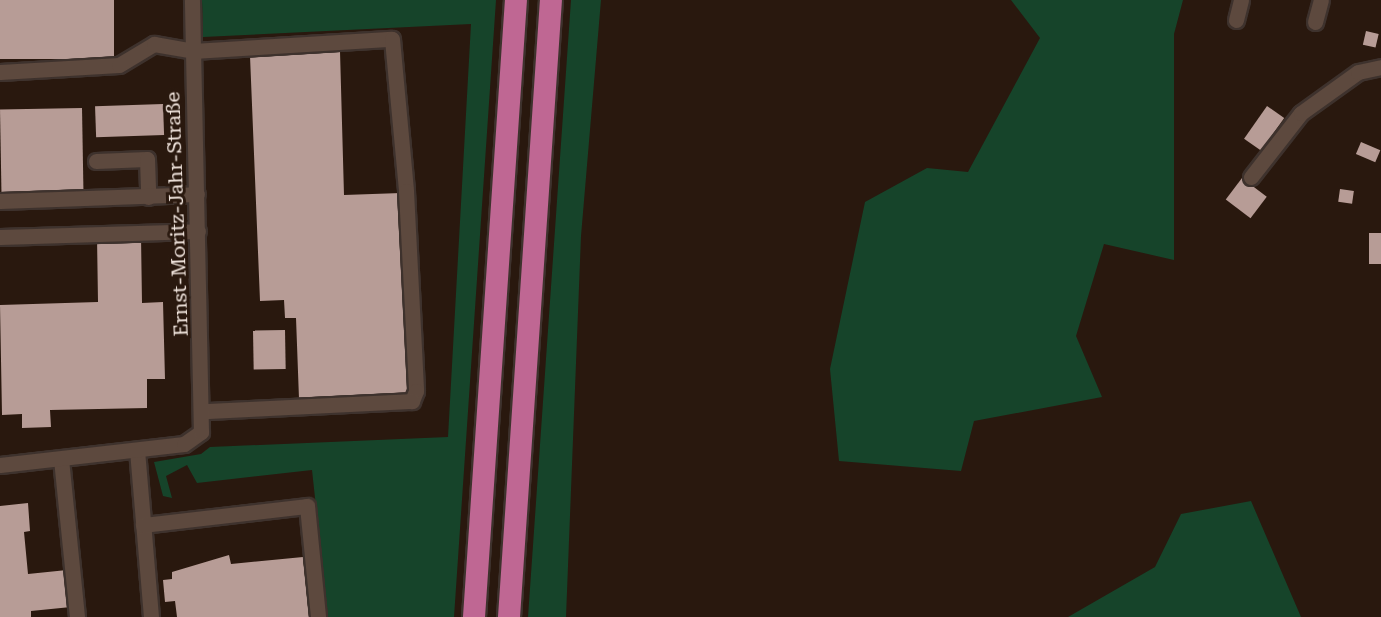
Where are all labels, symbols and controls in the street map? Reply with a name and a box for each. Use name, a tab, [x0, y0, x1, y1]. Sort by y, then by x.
street label: Ernst-Moritz-Jahr-Straße	[161, 91, 193, 337]

